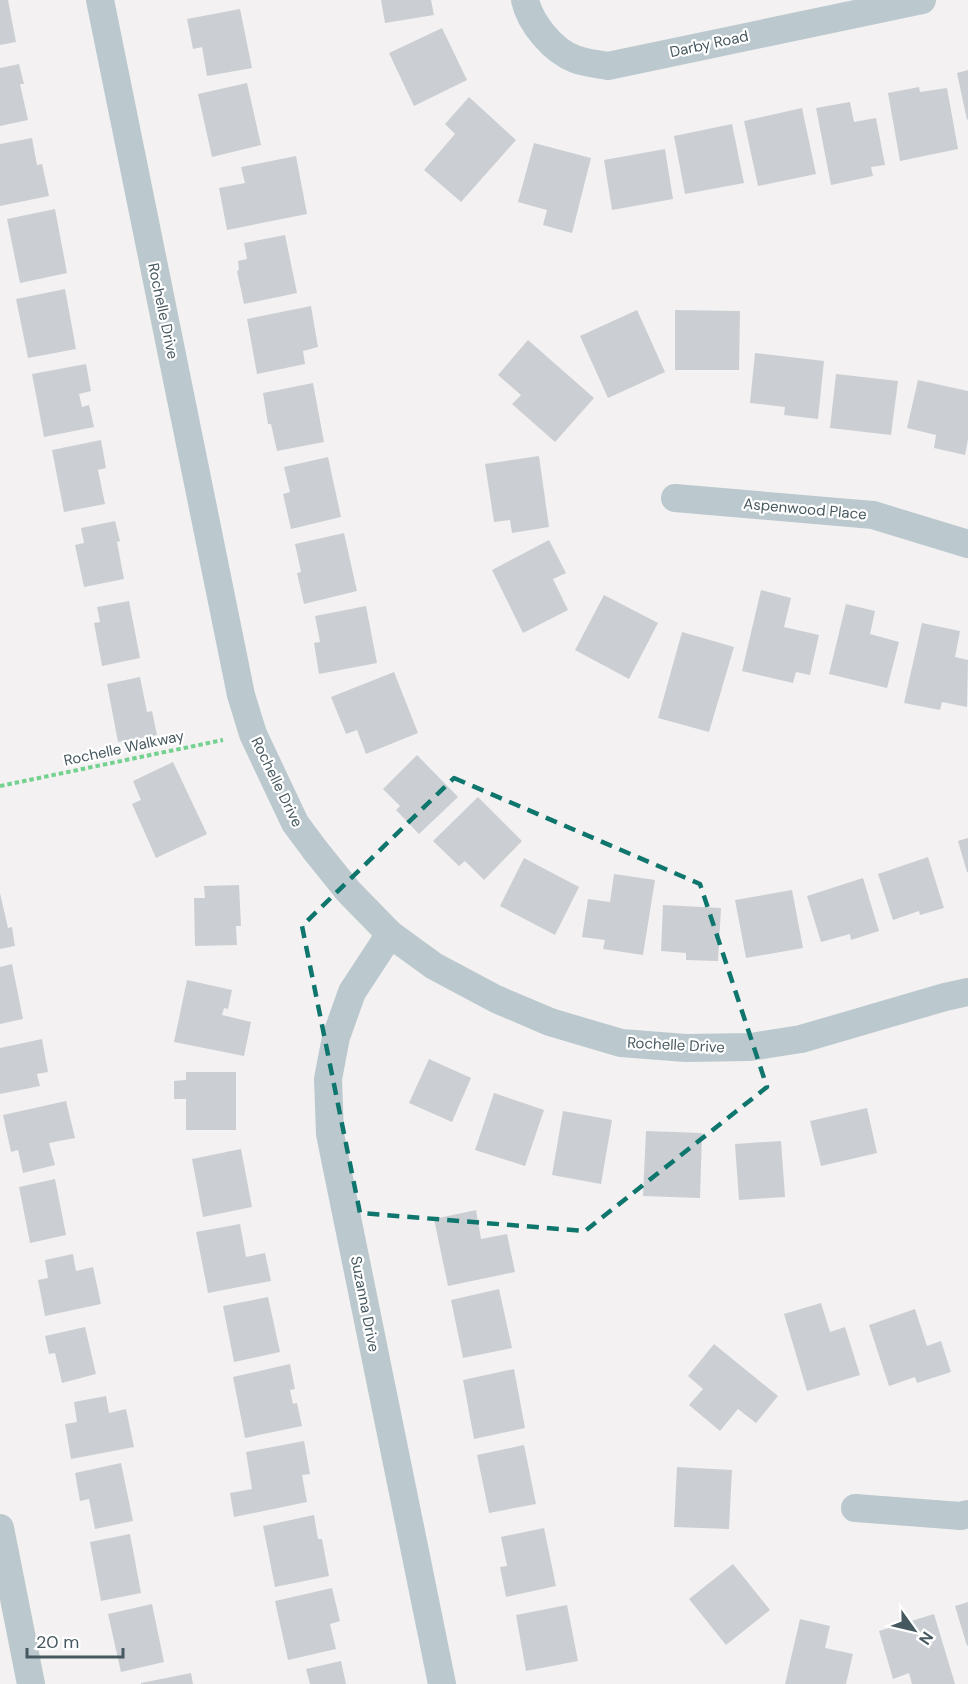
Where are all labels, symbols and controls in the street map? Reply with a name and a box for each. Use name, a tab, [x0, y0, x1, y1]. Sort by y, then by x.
street label: Darby Road	[668, 26, 750, 62]
street label: Rochelle Drive	[143, 261, 183, 361]
street label: Aspenwood Place	[743, 494, 867, 524]
street label: Rochelle Walkway	[62, 725, 187, 771]
street label: Rochelle Drive	[247, 734, 307, 830]
street label: Rochelle Drive	[627, 1032, 725, 1058]
street label: Suzanna Drive	[346, 1254, 384, 1354]
north arrow	[884, 1600, 944, 1660]
scale bar	[27, 1621, 123, 1659]
text: N	[914, 1627, 938, 1649]
text: 20 m	[36, 1630, 79, 1654]

